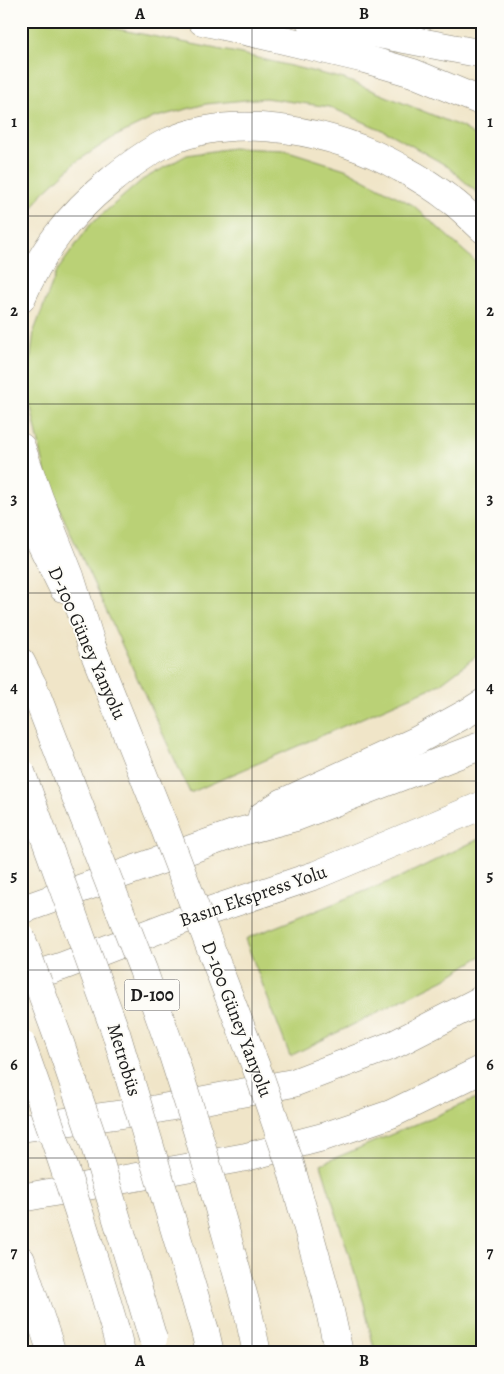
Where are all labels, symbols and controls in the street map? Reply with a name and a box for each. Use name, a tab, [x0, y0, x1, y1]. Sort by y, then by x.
text: A	[134, 3, 146, 25]
text: B	[359, 3, 369, 25]
text: 1	[11, 111, 17, 133]
text: 1	[487, 111, 493, 133]
text: 2	[10, 300, 18, 322]
text: 2	[486, 300, 494, 322]
text: 3	[11, 488, 18, 510]
text: 3	[487, 488, 494, 510]
street label: D-100 Güney Yanyolu	[41, 562, 133, 724]
text: 4	[10, 677, 18, 699]
text: 4	[486, 677, 494, 699]
street label: Basın Ekspress Yolu	[176, 858, 331, 933]
text: 5	[11, 865, 18, 887]
text: 5	[487, 865, 494, 887]
street label: D-100 Güney Yanyolu	[195, 937, 279, 1102]
road number: D-100	[124, 980, 180, 1010]
street label: Metrobüs	[101, 1021, 147, 1099]
text: 6	[10, 1054, 18, 1076]
text: 6	[486, 1054, 494, 1076]
text: 7	[11, 1242, 18, 1264]
text: 7	[487, 1242, 494, 1264]
text: A	[134, 1350, 146, 1372]
text: B	[359, 1350, 369, 1372]

